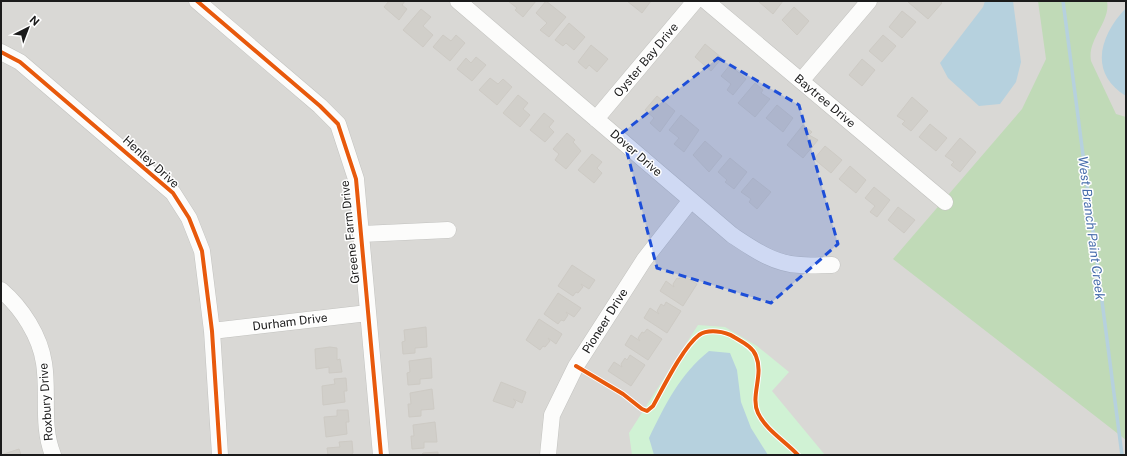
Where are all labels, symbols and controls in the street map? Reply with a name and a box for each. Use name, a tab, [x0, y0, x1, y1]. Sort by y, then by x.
north arrow	[8, 8, 48, 48]
text: N	[27, 13, 42, 28]
street label: Oyster Bay Drive	[611, 20, 681, 100]
street label: Baytree Drive	[792, 71, 859, 131]
street label: Dover Drive	[607, 127, 665, 179]
street label: Henley Drive	[120, 133, 182, 191]
water label: West Branch Paint Creek	[1075, 155, 1108, 301]
street label: Greene Farm Drive	[338, 179, 362, 284]
street label: Pioneer Drive	[579, 286, 631, 356]
street label: Durham Drive	[252, 310, 329, 334]
street label: Roxbury Drive	[36, 362, 56, 441]

